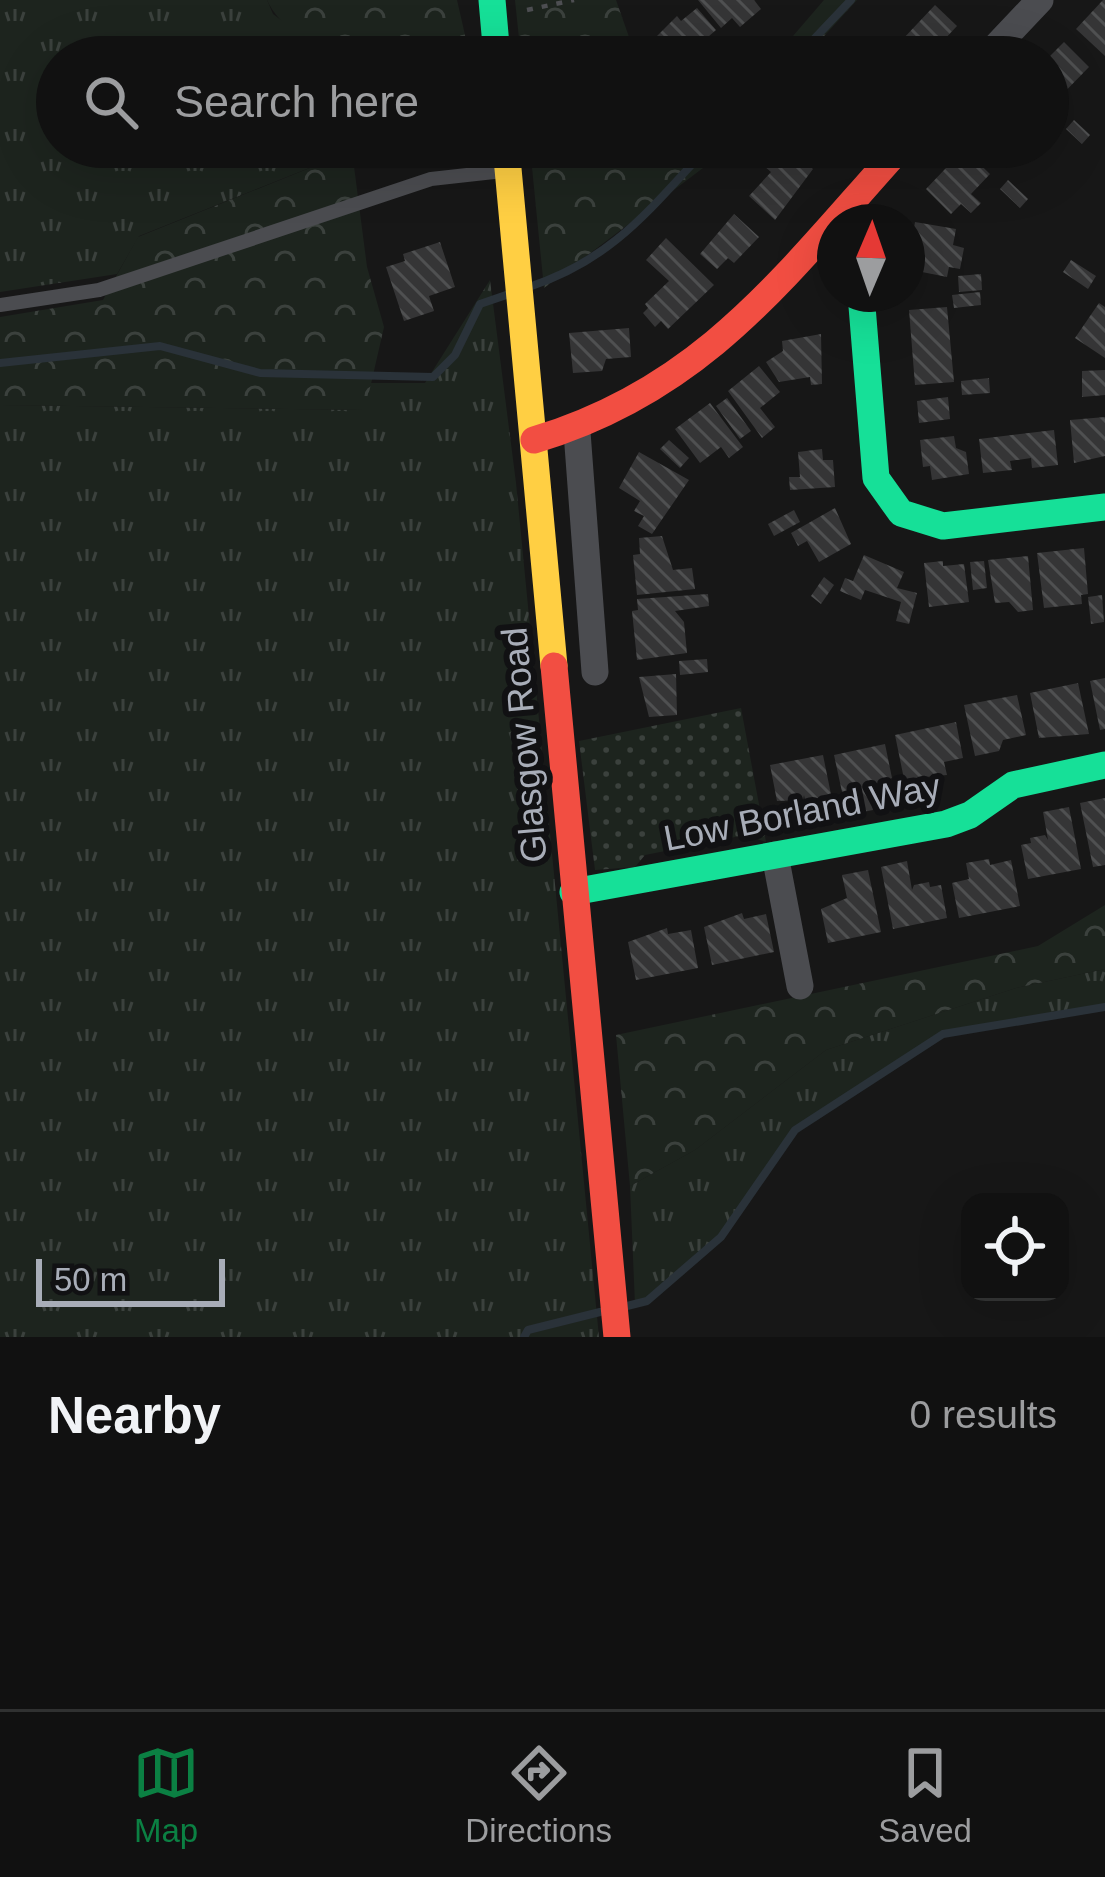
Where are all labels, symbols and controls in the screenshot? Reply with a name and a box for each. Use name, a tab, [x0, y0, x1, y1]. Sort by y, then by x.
search box	[36, 36, 1069, 168]
icon: search	[78, 69, 144, 135]
text: Search here	[174, 76, 419, 127]
north arrow	[817, 204, 925, 312]
street label: Glasgow Road	[493, 626, 555, 864]
street label: Low Borland Way	[660, 765, 944, 859]
map controls	[961, 1193, 1069, 1301]
button: locate	[961, 1193, 1069, 1301]
scale bar	[36, 1253, 225, 1306]
text: 50 m	[54, 1261, 127, 1298]
text: Nearby	[48, 1387, 221, 1444]
text: 0 results	[910, 1393, 1057, 1436]
tab: Map	[133, 1740, 199, 1850]
tab: Directions	[465, 1740, 612, 1850]
tab: Saved	[878, 1740, 972, 1850]

